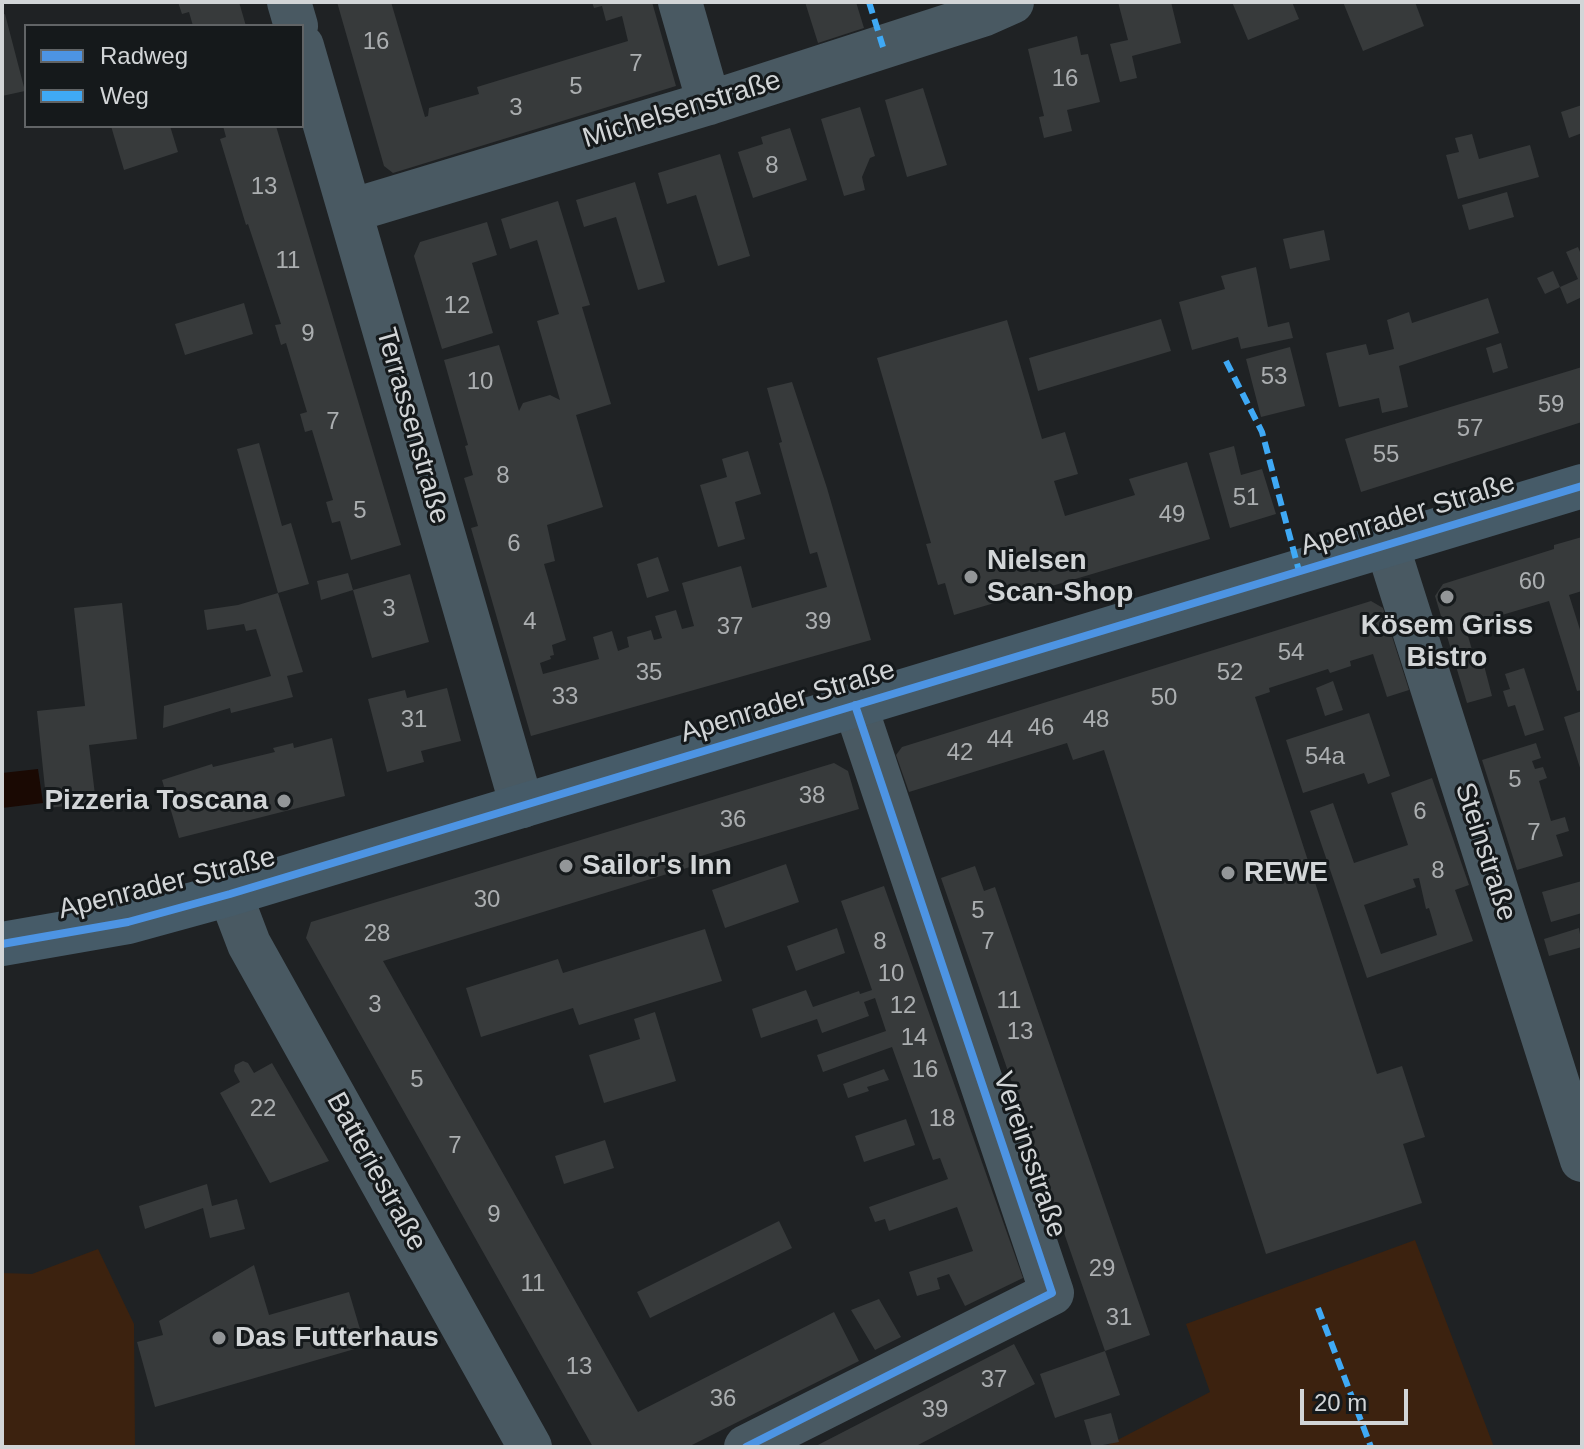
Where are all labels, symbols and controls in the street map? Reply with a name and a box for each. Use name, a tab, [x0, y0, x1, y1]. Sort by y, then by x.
legend	[24, 24, 304, 128]
house number: 16	[363, 28, 389, 56]
text: Radweg	[100, 42, 188, 69]
house number: 7	[629, 50, 643, 78]
street label: Michelsenstraße	[579, 64, 785, 156]
house number: 16	[1052, 65, 1078, 93]
house number: 5	[569, 73, 583, 101]
text: Weg	[100, 82, 149, 109]
house number: 3	[509, 94, 523, 122]
house number: 8	[765, 152, 779, 180]
house number: 13	[251, 173, 277, 201]
house number: 11	[276, 247, 300, 275]
house number: 12	[444, 292, 470, 320]
house number: 9	[301, 320, 315, 348]
street label: Terrassenstraße	[368, 324, 456, 528]
house number: 53	[1261, 363, 1287, 391]
house number: 10	[467, 368, 493, 396]
house number: 59	[1538, 391, 1564, 419]
house number: 7	[326, 408, 340, 436]
house number: 57	[1457, 415, 1483, 443]
house number: 55	[1373, 441, 1399, 469]
house number: 8	[496, 462, 510, 490]
street label: Apenrader Straße	[1297, 466, 1519, 564]
house number: 51	[1233, 484, 1259, 512]
house number: 5	[353, 497, 367, 525]
house number: 49	[1159, 501, 1185, 529]
house number: 6	[507, 530, 521, 558]
place label: Nielsen Scan-Shop	[987, 544, 1133, 610]
marker: Nielsen Scan-Shop	[962, 568, 980, 586]
house number: 60	[1519, 568, 1545, 596]
marker: Kösem Griss Bistro	[1438, 588, 1456, 606]
house number: 3	[382, 595, 396, 623]
house number: 4	[523, 608, 537, 636]
house number: 39	[805, 608, 831, 636]
place label: Kösem Griss Bistro	[1361, 609, 1533, 675]
house number: 37	[717, 613, 743, 641]
house number: 54	[1278, 639, 1304, 667]
street label: Apenrader Straße	[677, 653, 899, 751]
house number: 35	[636, 659, 662, 687]
house number: 52	[1217, 659, 1243, 687]
house number: 33	[552, 683, 578, 711]
house number: 50	[1151, 684, 1177, 712]
house number: 31	[401, 706, 427, 734]
house number: 48	[1083, 706, 1109, 734]
house number: 46	[1028, 714, 1054, 742]
house number: 44	[987, 726, 1013, 754]
house number: 42	[947, 739, 973, 767]
house number: 54a	[1305, 743, 1345, 771]
house number: 5	[1508, 766, 1522, 794]
street label: Steinstraße	[1447, 779, 1523, 925]
house number: 38	[799, 782, 825, 810]
place label: Pizzeria Toscana	[44, 784, 268, 818]
marker: Pizzeria Toscana	[275, 792, 293, 810]
house number: 6	[1413, 798, 1427, 826]
house number: 36	[720, 806, 746, 834]
house number: 7	[1527, 819, 1541, 847]
street label: Apenrader Straße	[55, 841, 279, 927]
place label: Sailor's Inn	[582, 849, 732, 883]
place label: REWE	[1244, 856, 1328, 890]
marker: Sailor's Inn	[557, 857, 575, 875]
house number: 8	[1431, 857, 1445, 885]
marker: REWE	[1219, 864, 1237, 882]
house number: 30	[474, 886, 500, 914]
house number: 5	[971, 897, 985, 925]
house number: 28	[364, 920, 390, 948]
house number: 8	[873, 928, 887, 956]
house number: 7	[981, 928, 995, 956]
house number: 10	[878, 960, 904, 988]
house number: 11	[997, 987, 1021, 1015]
house number: 3	[368, 991, 382, 1019]
house number: 12	[890, 992, 916, 1020]
house number: 13	[1007, 1018, 1033, 1046]
house number: 14	[901, 1024, 927, 1052]
house number: 16	[912, 1056, 938, 1084]
house number: 5	[410, 1066, 424, 1094]
street label: Vereinsstraße	[985, 1068, 1073, 1242]
street label: Batteriestraße	[319, 1087, 433, 1257]
house number: 22	[250, 1095, 276, 1123]
house number: 18	[929, 1105, 955, 1133]
house number: 7	[448, 1132, 462, 1160]
house number: 9	[487, 1201, 501, 1229]
house number: 29	[1089, 1255, 1115, 1283]
house number: 11	[521, 1270, 545, 1298]
house number: 31	[1106, 1304, 1132, 1332]
place label: Das Futterhaus	[235, 1321, 439, 1355]
marker: Das Futterhaus	[210, 1329, 228, 1347]
house number: 13	[566, 1353, 592, 1381]
house number: 37	[981, 1366, 1007, 1394]
scale bar	[1304, 1373, 1412, 1423]
house number: 36	[710, 1385, 736, 1413]
text: 20 m	[1314, 1389, 1367, 1416]
house number: 39	[922, 1396, 948, 1424]

